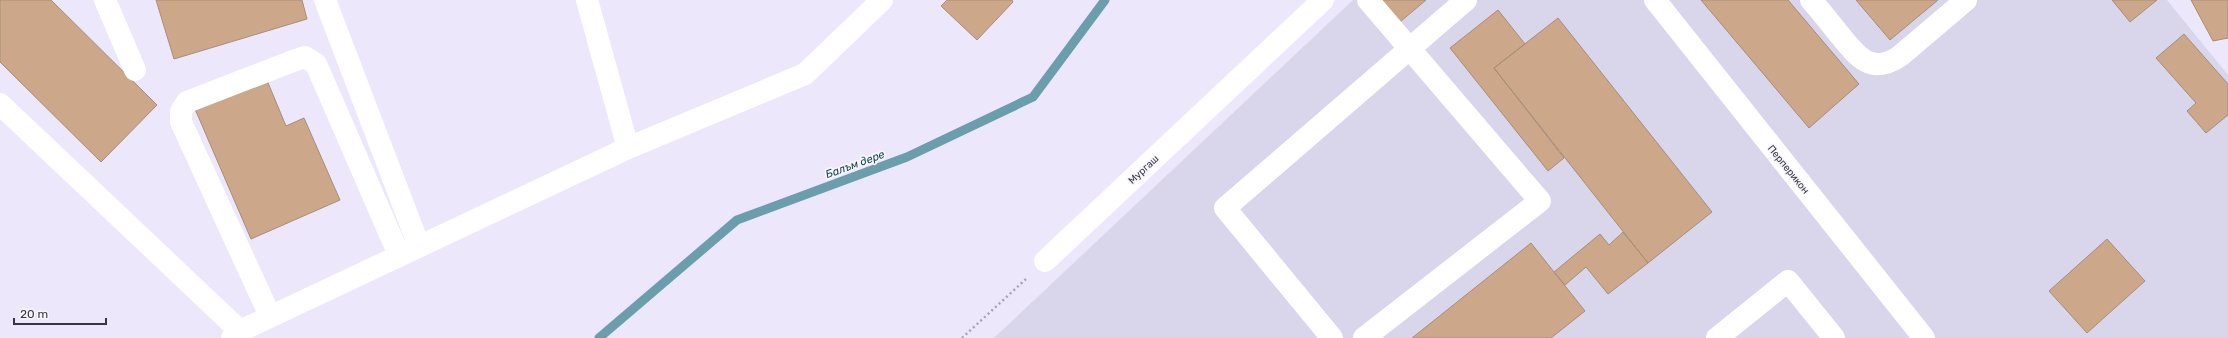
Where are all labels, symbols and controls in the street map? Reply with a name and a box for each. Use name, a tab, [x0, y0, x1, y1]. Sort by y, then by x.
street label: Перперикон	[1765, 143, 1812, 196]
water label: Балъм дере	[824, 148, 886, 181]
street label: Мургаш	[1126, 153, 1161, 187]
scale bar	[14, 300, 106, 326]
text: 20 m	[20, 307, 48, 321]

